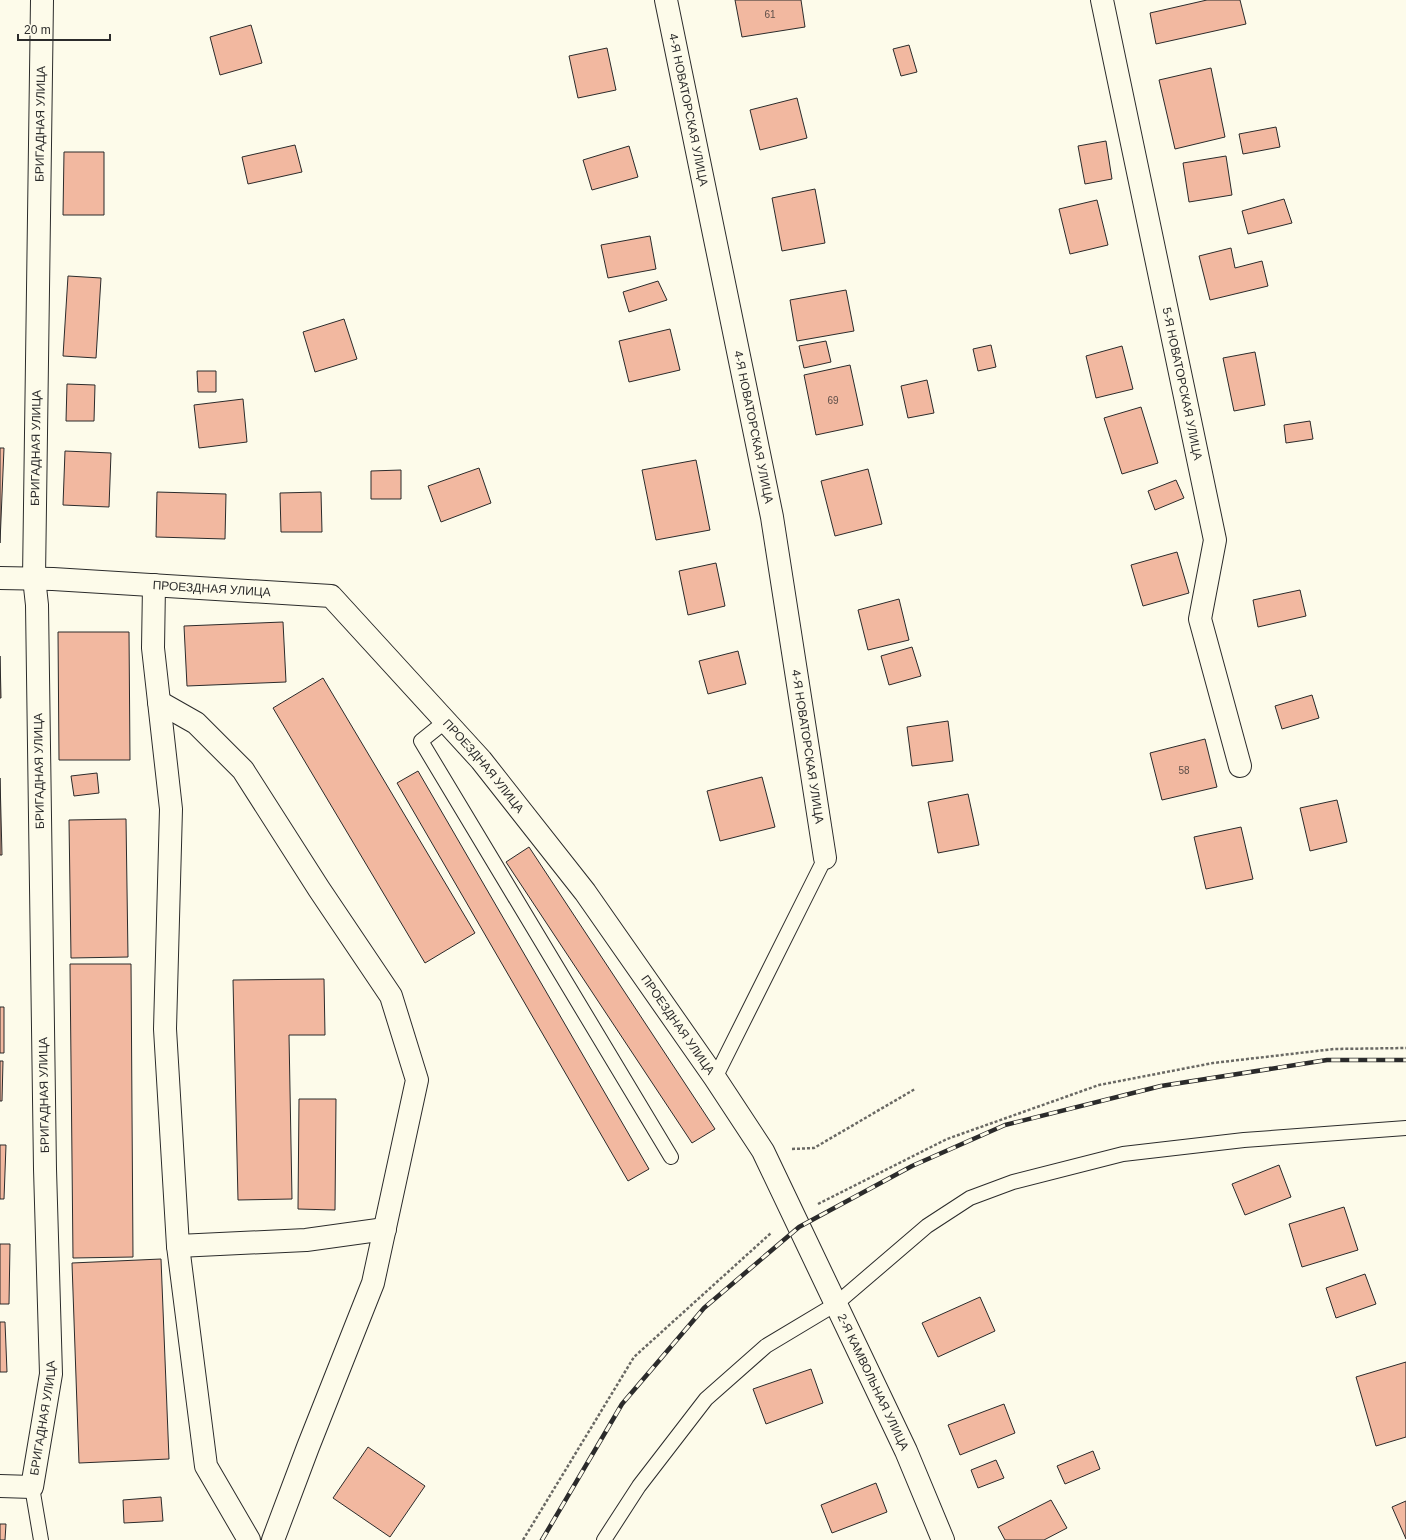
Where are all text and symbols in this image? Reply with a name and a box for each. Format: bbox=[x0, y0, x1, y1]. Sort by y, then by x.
house number: 61 bbox=[764, 9, 776, 20]
scale bar bbox=[18, 16, 110, 42]
text: 20 m bbox=[24, 23, 51, 37]
street label: 4-Я НОВАТОРСКАЯ УЛИЦА bbox=[666, 32, 711, 187]
street label: БРИГАДНАЯ УЛИЦА bbox=[32, 66, 48, 182]
street label: 5-Я НОВАТОРСКАЯ УЛИЦА bbox=[1159, 306, 1205, 461]
street label: 4-Я НОВАТОРСКАЯ УЛИЦА bbox=[731, 349, 776, 505]
street label: БРИГАДНАЯ УЛИЦА bbox=[28, 390, 44, 506]
house number: 69 bbox=[827, 395, 839, 406]
street label: ПРОЕЗДНАЯ УЛИЦА bbox=[152, 578, 271, 599]
street label: 4-Я НОВАТОРСКАЯ УЛИЦА bbox=[789, 668, 827, 825]
street label: БРИГАДНАЯ УЛИЦА bbox=[31, 713, 47, 829]
street label: ПРОЕЗДНАЯ УЛИЦА bbox=[440, 716, 527, 816]
house number: 58 bbox=[1178, 765, 1190, 776]
street label: ПРОЕЗДНАЯ УЛИЦА bbox=[638, 972, 717, 1077]
street label: БРИГАДНАЯ УЛИЦА bbox=[36, 1037, 52, 1153]
street label: 2-Я КАМВОЛЬНАЯ УЛИЦА bbox=[835, 1311, 912, 1453]
street label: БРИГАДНАЯ УЛИЦА bbox=[27, 1360, 58, 1476]

